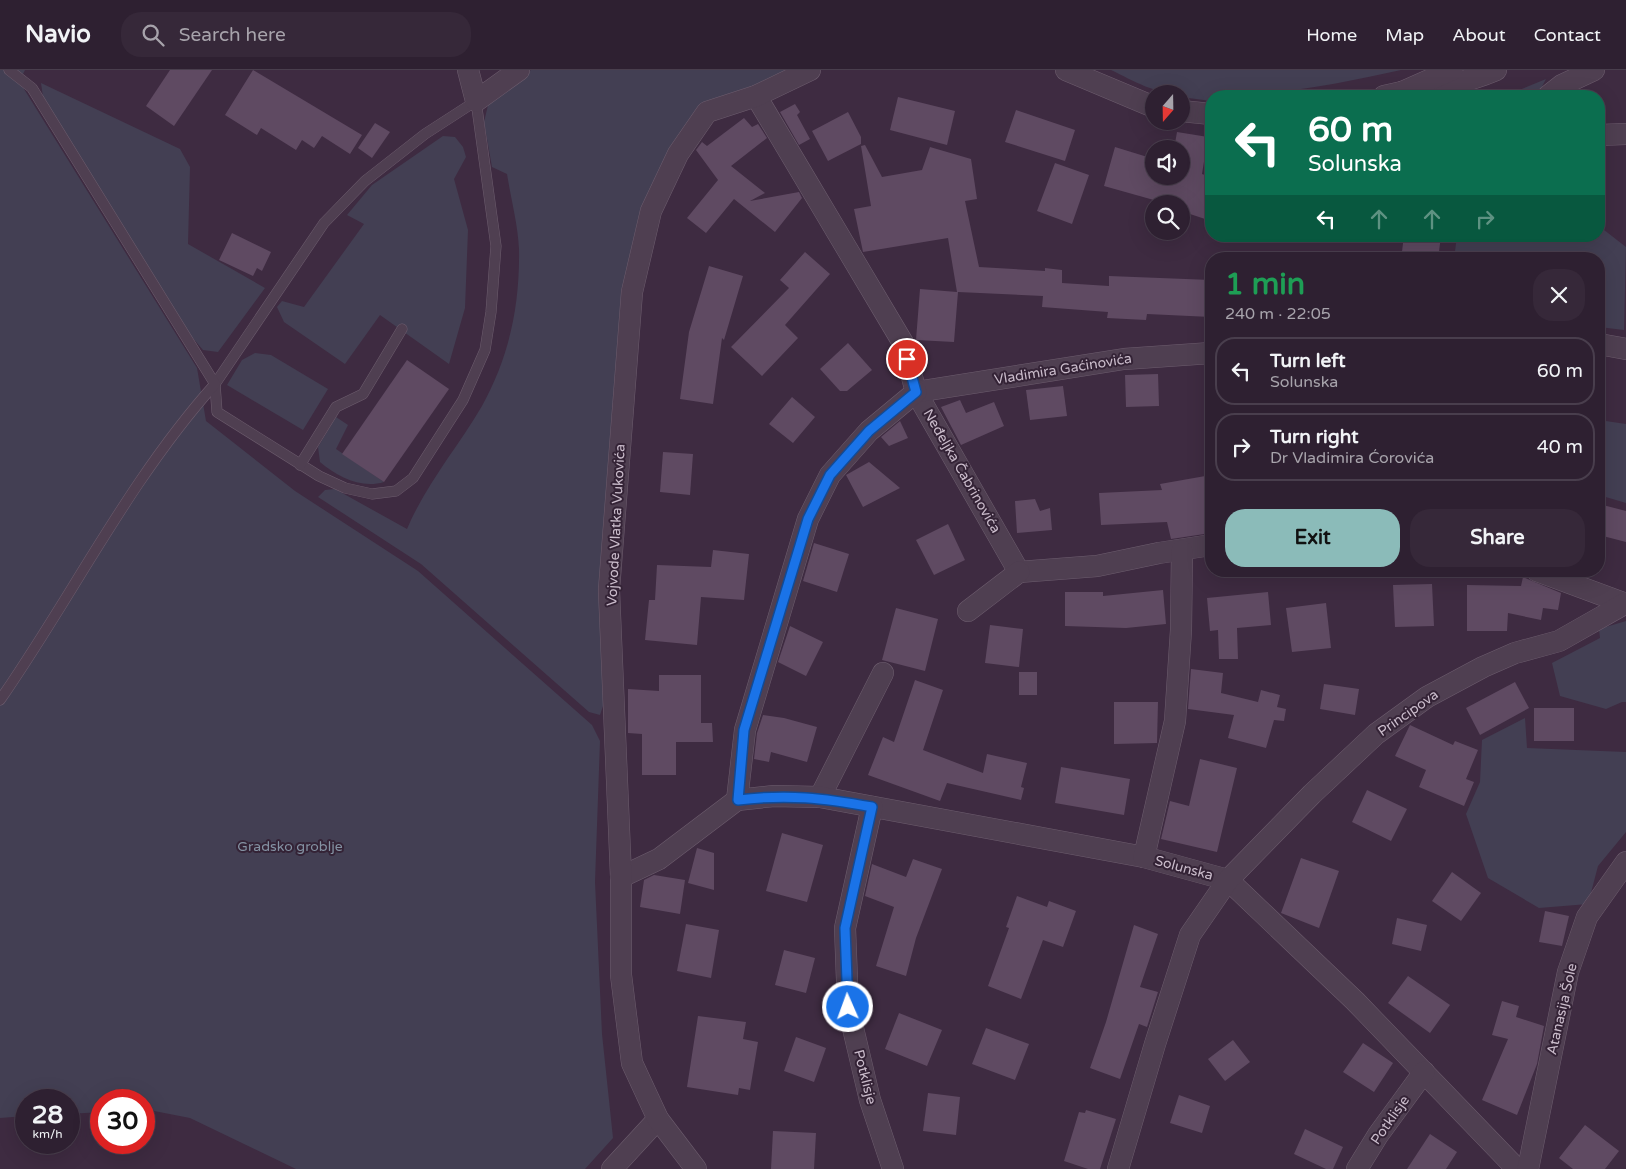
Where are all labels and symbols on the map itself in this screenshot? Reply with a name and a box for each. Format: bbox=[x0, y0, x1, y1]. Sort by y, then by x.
north arrow bbox=[1145, 85, 1190, 130]
pin bbox=[886, 338, 928, 380]
street label: Vladimira Gaćinovića bbox=[993, 350, 1133, 388]
street label: Neđeljka Čabrinovića bbox=[920, 406, 1004, 536]
street label: Vojvode Vlatka Vukovića bbox=[603, 444, 629, 606]
street label: Principova bbox=[1374, 686, 1442, 740]
park label: Gradsko groblje bbox=[237, 838, 343, 855]
street label: Solunska bbox=[1153, 852, 1215, 884]
street label: Atanasija Šole bbox=[1543, 961, 1581, 1056]
position arrow bbox=[821, 980, 873, 1032]
street label: Potklisje bbox=[850, 1048, 880, 1106]
speed limit sign: 30 bbox=[90, 1089, 155, 1154]
street label: Potklisje bbox=[1367, 1092, 1413, 1148]

